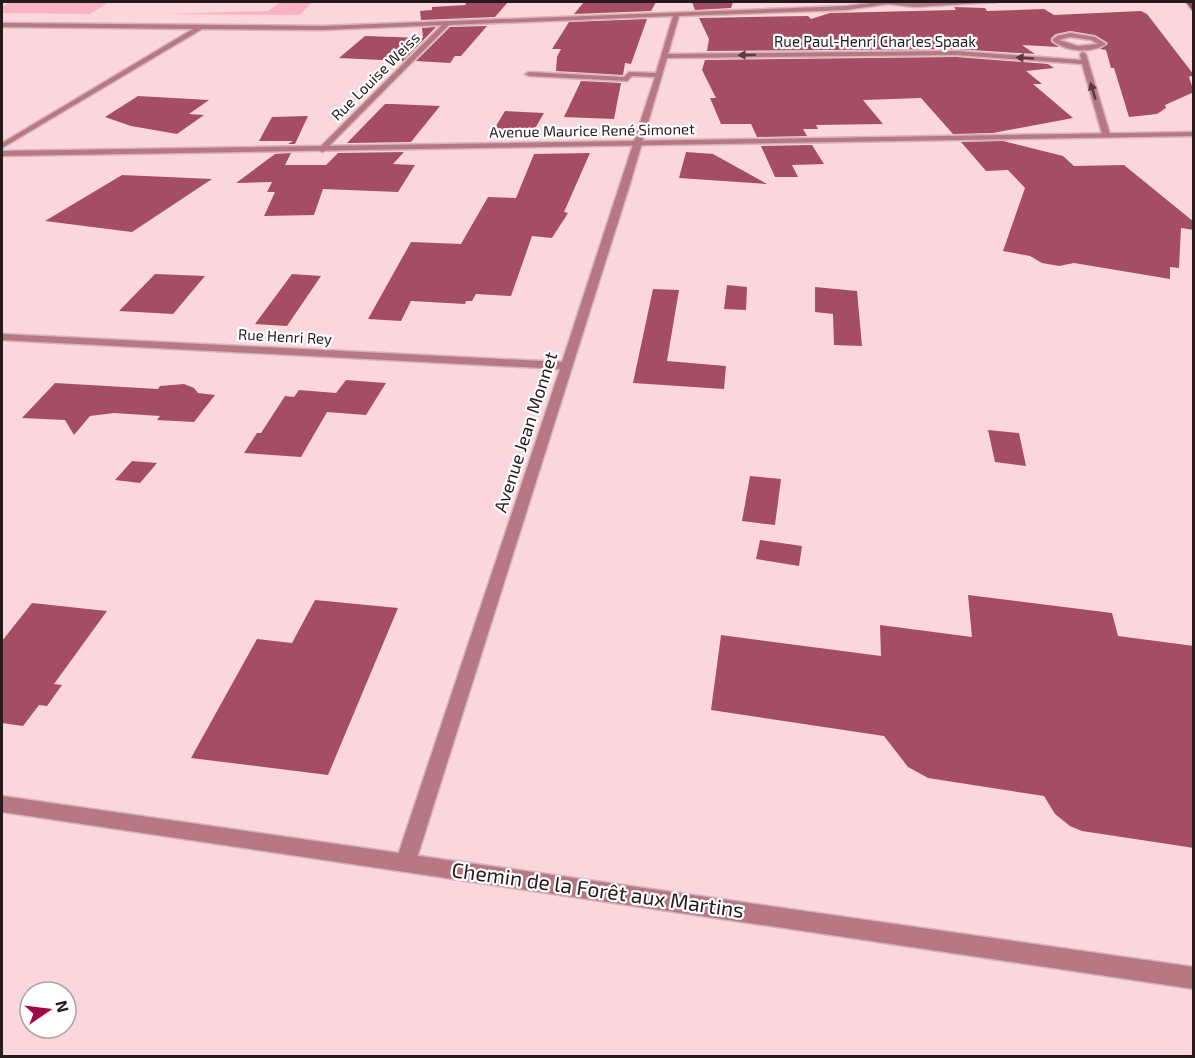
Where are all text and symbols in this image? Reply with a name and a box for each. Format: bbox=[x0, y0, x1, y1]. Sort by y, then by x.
street label: Rue Louise Weiss bbox=[327, 28, 423, 124]
street label: Rue Paul-Henri Charles Spaak bbox=[774, 32, 976, 50]
one-way arrow bbox=[737, 50, 756, 60]
one-way arrow bbox=[1016, 53, 1035, 62]
one-way arrow bbox=[1088, 82, 1097, 100]
street label: Avenue Maurice René Simonet bbox=[489, 119, 695, 141]
street label: Rue Henri Rey bbox=[237, 325, 333, 347]
street label: Avenue Jean Monnet bbox=[489, 349, 561, 515]
street label: Chemin de la Forêt aux Martins bbox=[450, 856, 746, 922]
north arrow bbox=[18, 980, 78, 1040]
text: N bbox=[52, 998, 74, 1014]

